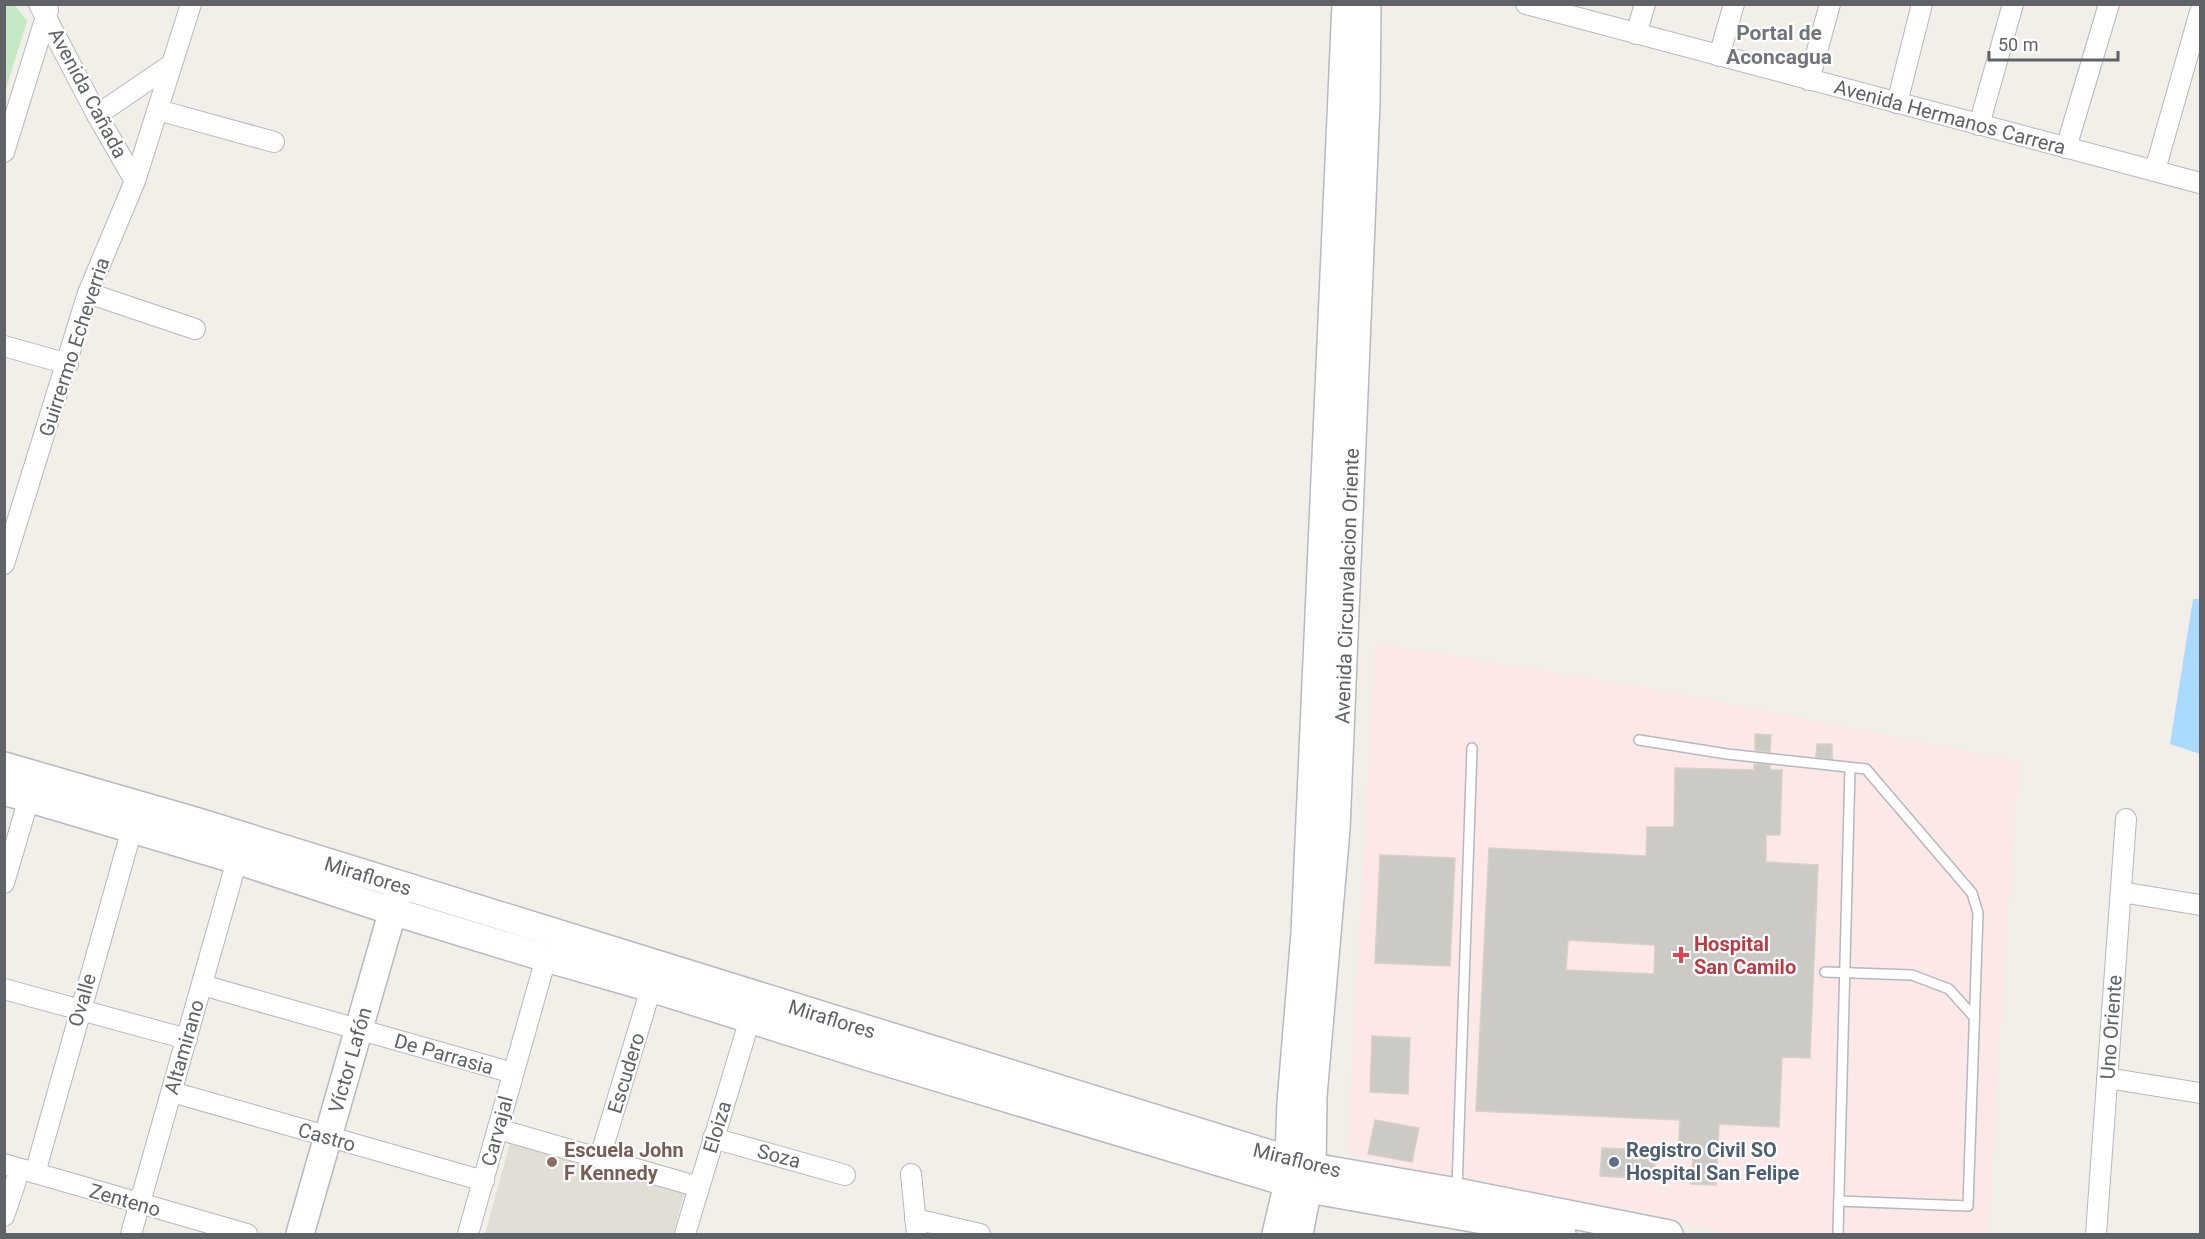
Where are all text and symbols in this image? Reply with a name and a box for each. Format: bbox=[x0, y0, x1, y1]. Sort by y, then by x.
district label: Portal de Aconcagua bbox=[1726, 21, 1832, 69]
street label: Avenida Cañada bbox=[44, 24, 132, 162]
scale bar bbox=[1989, 24, 2118, 62]
text: 50 m bbox=[1998, 34, 2038, 55]
street label: Avenida Hermanos Carrera bbox=[1832, 75, 2068, 159]
street label: Guirrermo Echeverria bbox=[34, 254, 114, 440]
street label: Avenida Circunvalacion Oriente bbox=[1330, 448, 1364, 724]
street label: Miraflores bbox=[322, 851, 414, 901]
place label: Hospital San Camilo bbox=[1694, 932, 1796, 979]
marker: Hospital San Camilo bbox=[1672, 946, 1690, 964]
street label: Ovalle bbox=[63, 970, 101, 1030]
street label: Uno Oriente bbox=[2095, 974, 2127, 1080]
street label: Miraflores bbox=[786, 994, 878, 1044]
street label: Altamirano bbox=[159, 997, 209, 1097]
street label: Víctor Lafón bbox=[323, 1004, 377, 1116]
street label: De Parrasia bbox=[392, 1028, 496, 1080]
street label: Escudero bbox=[602, 1030, 650, 1116]
street label: Carvajal bbox=[476, 1093, 518, 1169]
street label: Eloiza bbox=[698, 1098, 736, 1156]
street label: Castro bbox=[295, 1117, 359, 1157]
street label: Miraflores bbox=[1250, 1137, 1344, 1183]
place label: Escuela John F Kennedy bbox=[564, 1138, 684, 1185]
place label: Registro Civil SO Hospital San Felipe bbox=[1626, 1138, 1800, 1185]
street label: Soza bbox=[755, 1139, 803, 1173]
marker: Escuela John F Kennedy bbox=[545, 1155, 559, 1169]
marker: Registro Civil SO Hospital San Felipe bbox=[1607, 1155, 1621, 1169]
street label: Zenteno bbox=[87, 1178, 163, 1222]

